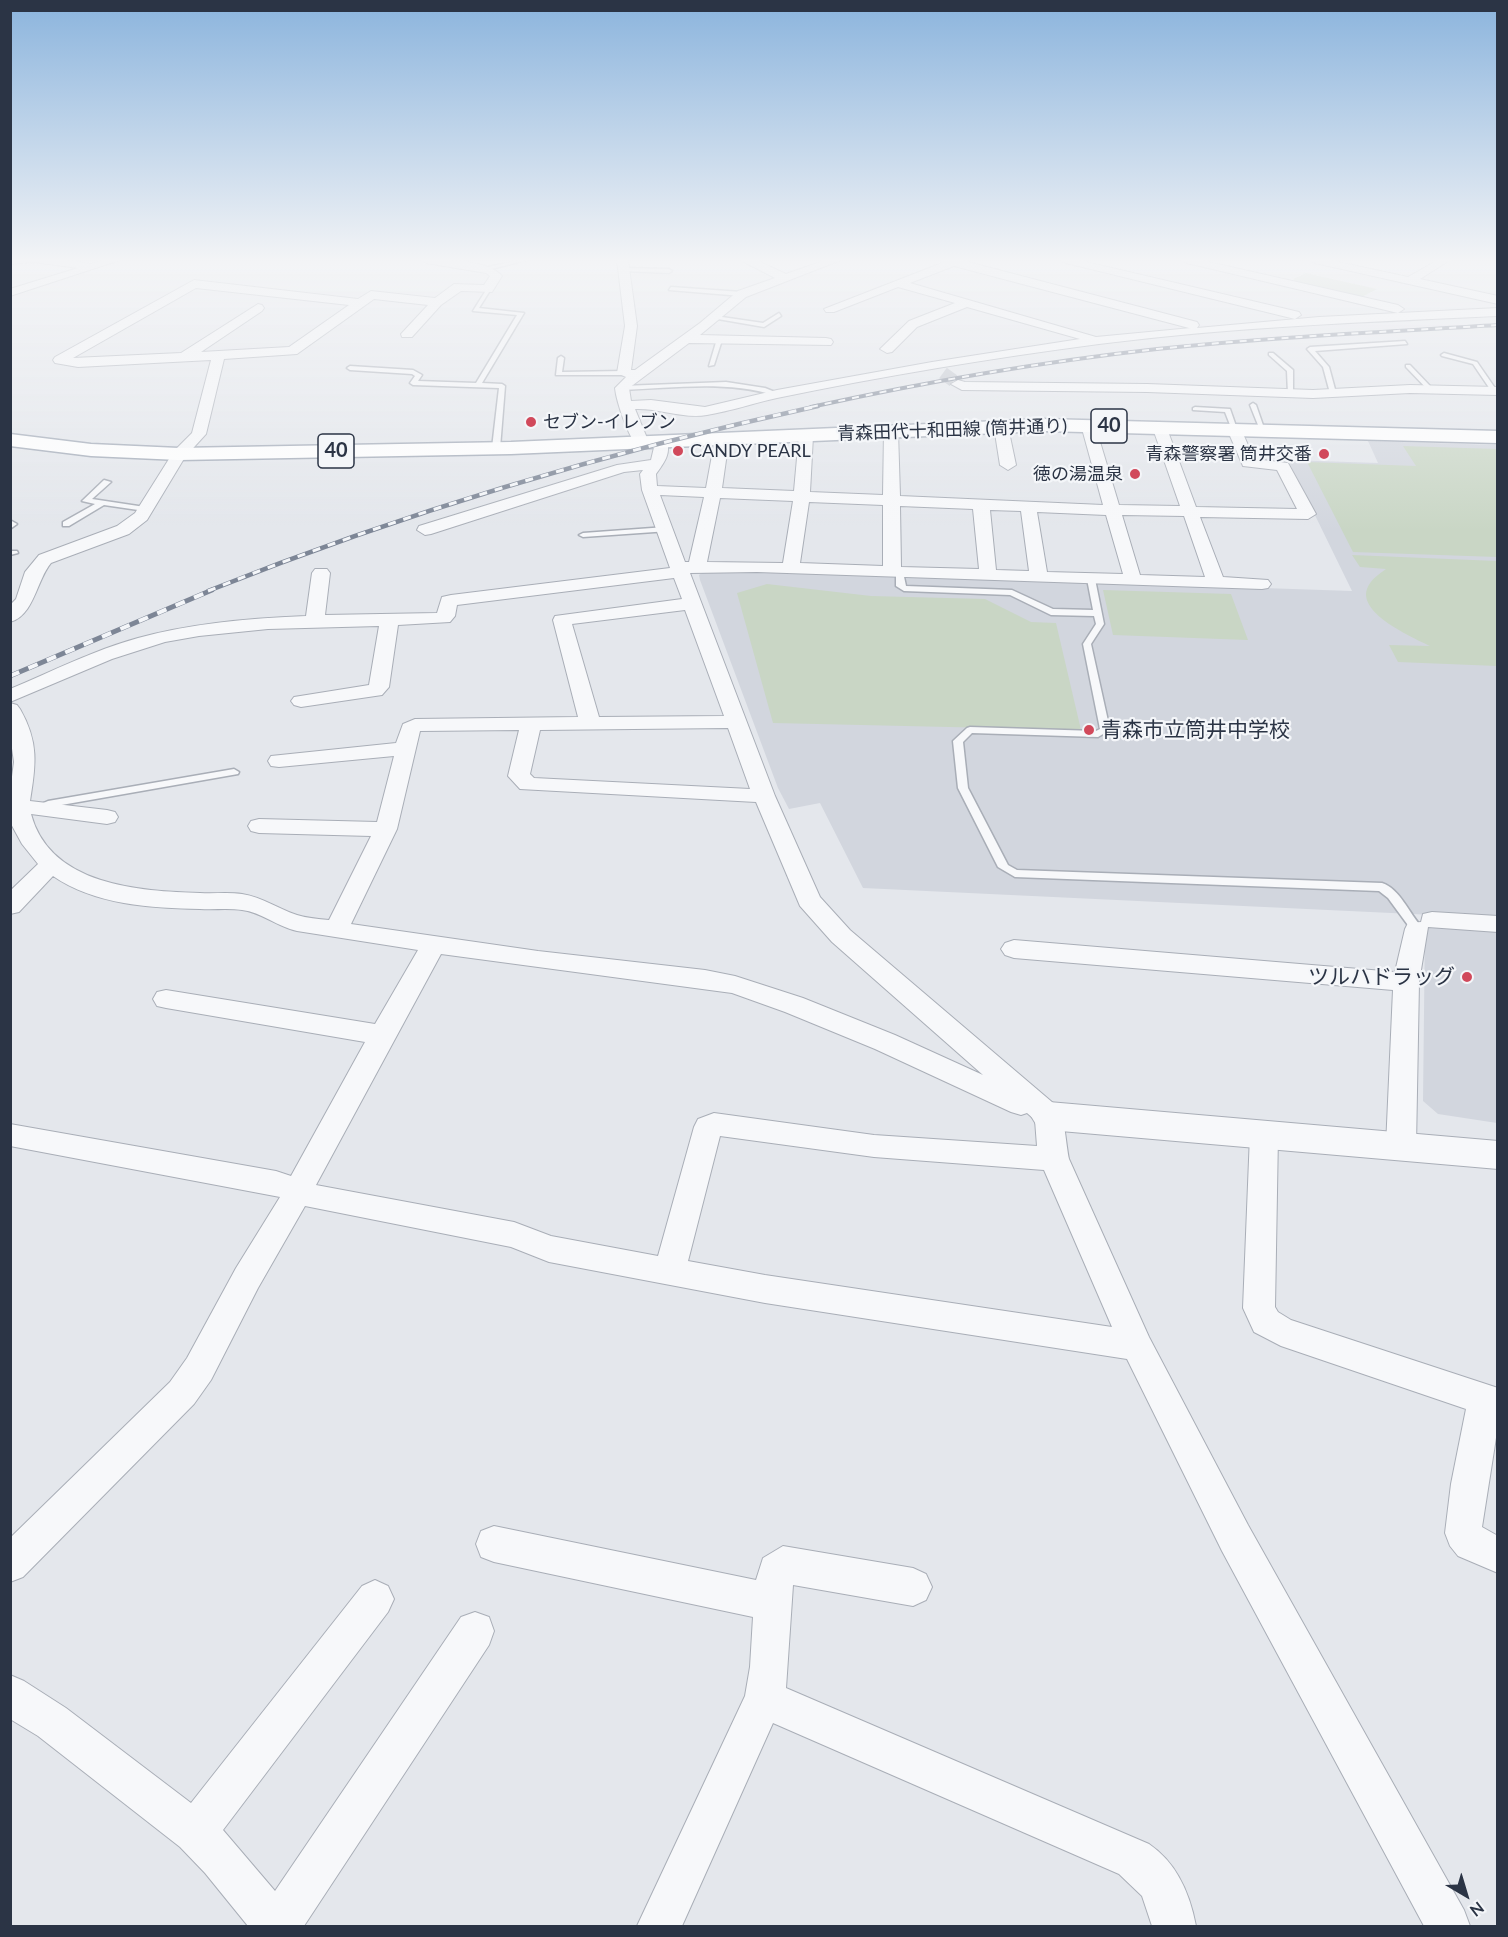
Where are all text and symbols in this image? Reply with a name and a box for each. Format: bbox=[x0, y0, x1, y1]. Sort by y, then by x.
road number: 40 bbox=[1091, 409, 1127, 443]
place label: セブン-イレブン bbox=[543, 411, 676, 433]
marker: セブン-イレブン bbox=[524, 415, 538, 429]
street label: 青森田代十和田線 (筒井通り) bbox=[837, 415, 1067, 445]
road number: 40 bbox=[318, 434, 354, 468]
place label: CANDY PEARL bbox=[690, 440, 811, 462]
place label: 青森警察署 筒井交番 bbox=[1145, 443, 1312, 465]
marker: CANDY PEARL bbox=[671, 444, 685, 458]
marker: 青森警察署 筒井交番 bbox=[1317, 447, 1331, 461]
place label: 徳の湯温泉 bbox=[1033, 463, 1123, 485]
marker: 徳の湯温泉 bbox=[1128, 467, 1142, 481]
place label: 青森市立筒井中学校 bbox=[1101, 717, 1290, 743]
marker: 青森市立筒井中学校 bbox=[1082, 723, 1096, 737]
place label: ツルハドラッグ bbox=[1308, 964, 1455, 990]
marker: ツルハドラッグ bbox=[1460, 970, 1474, 984]
north arrow bbox=[1436, 1865, 1496, 1925]
text: N bbox=[1467, 1898, 1488, 1921]

